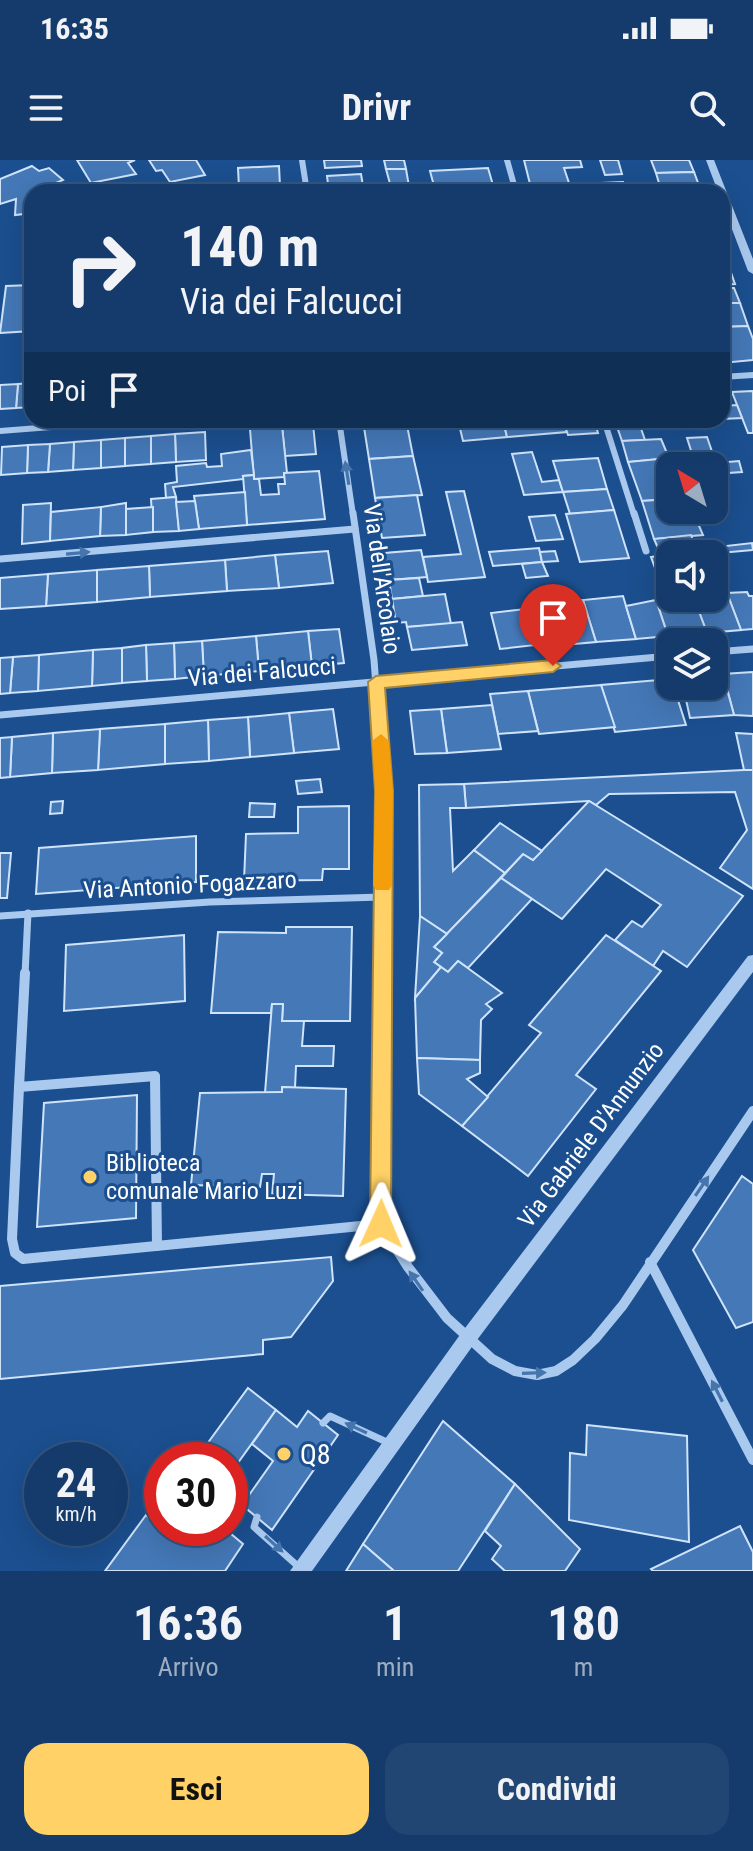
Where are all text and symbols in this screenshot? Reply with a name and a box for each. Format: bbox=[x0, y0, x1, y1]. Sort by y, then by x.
text: 16:35 bbox=[40, 11, 109, 46]
icon: menu bbox=[24, 86, 68, 130]
icon: search bbox=[685, 86, 729, 130]
text: Drivr bbox=[342, 87, 411, 129]
text: 140 m bbox=[180, 214, 319, 280]
icon: right bbox=[48, 216, 152, 320]
text: Via dei Falcucci bbox=[180, 281, 403, 323]
icon: arrive bbox=[102, 368, 146, 412]
text: Poi bbox=[48, 373, 86, 408]
north arrow bbox=[656, 452, 728, 524]
map controls bbox=[656, 452, 728, 700]
one-way arrow bbox=[340, 460, 352, 485]
street label: Via dell'Arcolaio bbox=[358, 502, 406, 656]
button: sound bbox=[656, 540, 728, 612]
one-way arrow bbox=[66, 546, 91, 559]
pin bbox=[519, 584, 587, 666]
icon: arrive bbox=[531, 596, 575, 640]
button: layers bbox=[656, 628, 728, 700]
street label: Via dei Falcucci bbox=[187, 652, 337, 692]
street label: Via Antonio Fogazzaro bbox=[83, 865, 297, 905]
street label: Via Gabriele D'Annunzio bbox=[512, 1037, 670, 1233]
place label: Biblioteca comunale Mario Luzi bbox=[106, 1149, 303, 1205]
marker: Biblioteca comunale Mario Luzi bbox=[81, 1168, 99, 1186]
one-way arrow bbox=[694, 1175, 709, 1196]
position arrow bbox=[339, 1182, 423, 1266]
one-way arrow bbox=[409, 1270, 424, 1291]
one-way arrow bbox=[522, 1367, 548, 1380]
one-way arrow bbox=[711, 1379, 724, 1402]
one-way arrow bbox=[344, 1421, 367, 1435]
place label: Q8 bbox=[300, 1438, 331, 1471]
speed limit sign: 30 bbox=[144, 1442, 248, 1546]
marker: Q8 bbox=[275, 1445, 293, 1463]
text: 24 bbox=[56, 1460, 96, 1507]
text: km/h bbox=[55, 1502, 97, 1526]
one-way arrow bbox=[264, 1535, 283, 1553]
text: 16:36 bbox=[133, 1595, 243, 1652]
text: 1 bbox=[383, 1595, 407, 1652]
text: 180 bbox=[547, 1595, 620, 1652]
text: Arrivo bbox=[158, 1652, 218, 1682]
text: min bbox=[376, 1652, 414, 1682]
text: m bbox=[574, 1652, 593, 1682]
button: Esci bbox=[24, 1743, 369, 1835]
button: Condividi bbox=[385, 1743, 729, 1835]

